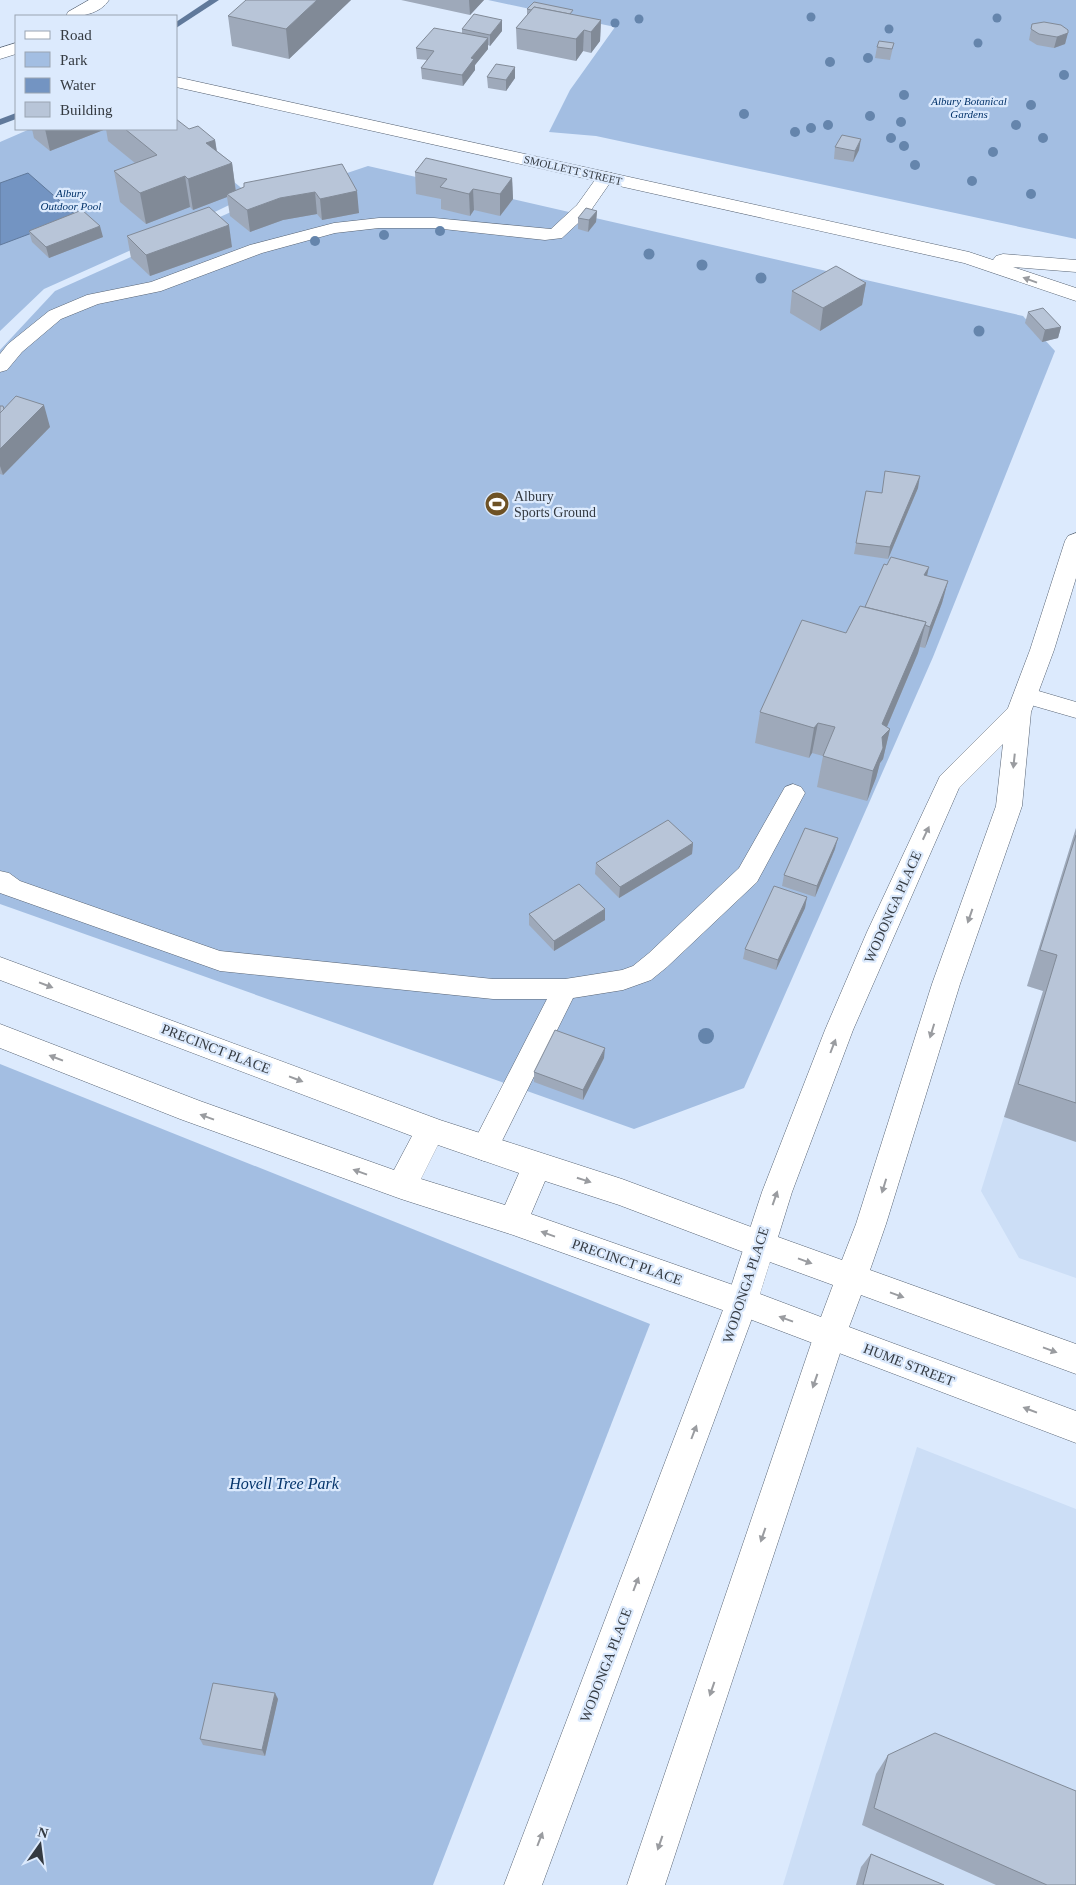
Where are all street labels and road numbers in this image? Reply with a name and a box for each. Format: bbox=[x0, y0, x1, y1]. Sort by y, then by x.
street label: SMOLLETT STREET bbox=[523, 153, 623, 187]
street label: WODONGA PLACE bbox=[862, 849, 924, 965]
street label: PRECINCT PLACE bbox=[160, 1021, 272, 1077]
street label: WODONGA PLACE bbox=[720, 1225, 772, 1345]
street label: PRECINCT PLACE bbox=[570, 1236, 684, 1288]
street label: HUME STREET bbox=[861, 1341, 957, 1389]
street label: WODONGA PLACE bbox=[577, 1606, 635, 1724]

